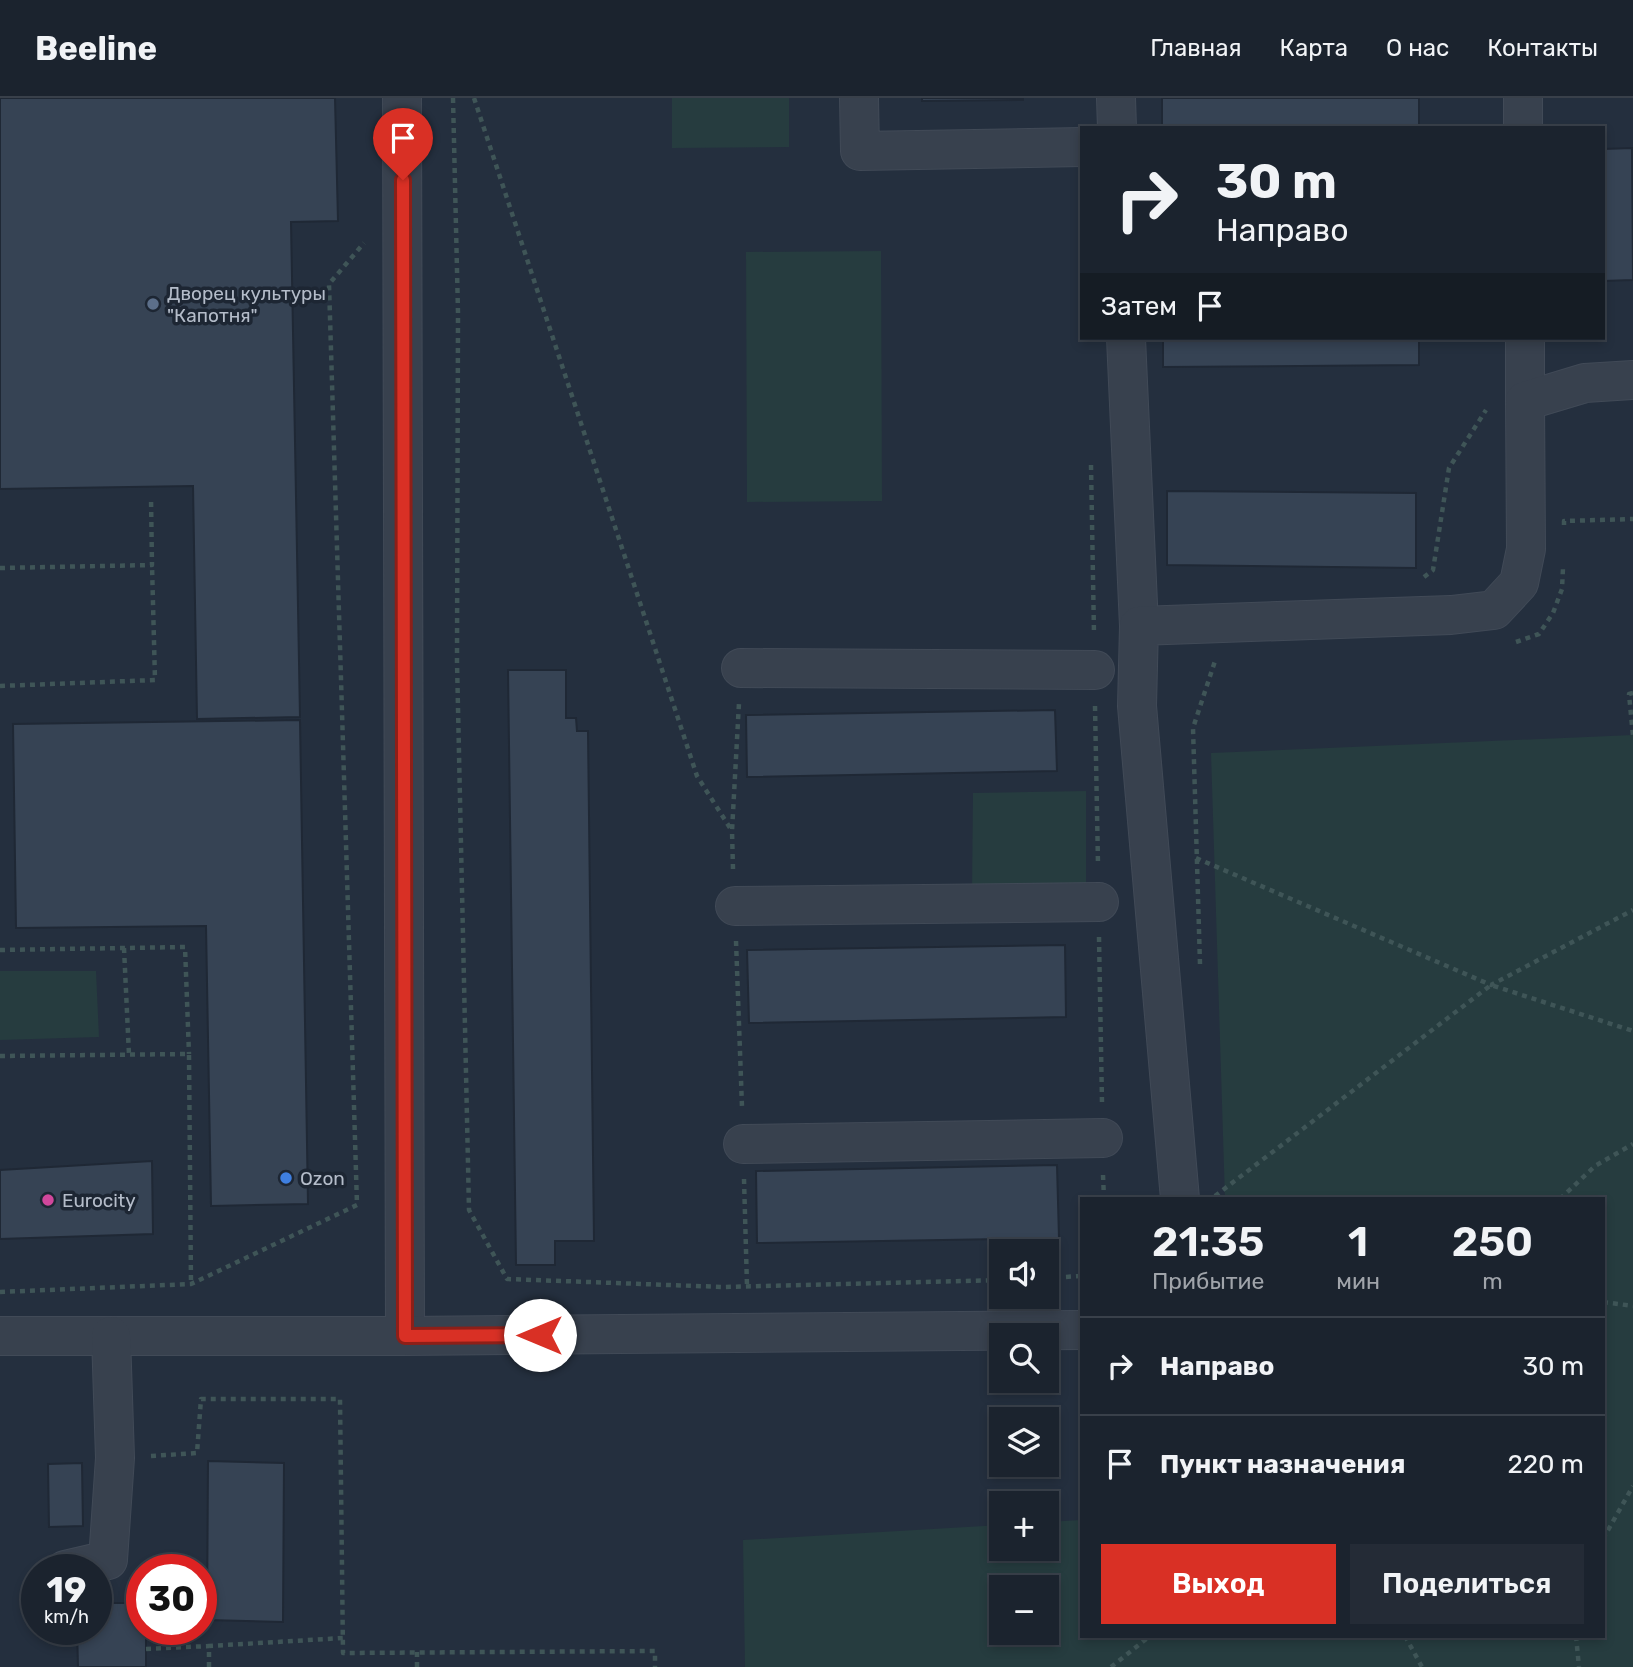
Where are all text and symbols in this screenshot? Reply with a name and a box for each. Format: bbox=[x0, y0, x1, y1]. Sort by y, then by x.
text: Beeline bbox=[35, 29, 157, 68]
text: Главная bbox=[1150, 34, 1242, 62]
text: Карта bbox=[1280, 34, 1348, 62]
text: О нас bbox=[1386, 34, 1449, 62]
text: Контакты bbox=[1487, 34, 1598, 62]
pin bbox=[373, 108, 433, 180]
icon: arrive bbox=[384, 119, 422, 157]
text: 30 m bbox=[1216, 152, 1337, 210]
icon: right bbox=[1101, 154, 1192, 245]
text: Направо bbox=[1216, 211, 1349, 249]
place label: Дворец культуры "Капотня" bbox=[167, 282, 326, 327]
icon: arrive bbox=[1191, 287, 1229, 325]
text: Затем bbox=[1101, 291, 1177, 322]
marker: Дворец культуры "Капотня" bbox=[145, 296, 161, 312]
place label: Ozon bbox=[300, 1167, 345, 1190]
marker: Ozon bbox=[278, 1170, 294, 1186]
place label: Eurocity bbox=[62, 1189, 136, 1212]
marker: Eurocity bbox=[40, 1192, 56, 1208]
text: 21:35 bbox=[1152, 1217, 1264, 1267]
text: 1 bbox=[1348, 1217, 1368, 1267]
text: 250 bbox=[1452, 1217, 1533, 1267]
map controls bbox=[989, 1239, 1059, 1645]
button: sound bbox=[989, 1239, 1059, 1309]
text: Прибытие bbox=[1152, 1267, 1264, 1295]
text: мин bbox=[1336, 1267, 1380, 1295]
text: m bbox=[1482, 1267, 1503, 1295]
position arrow bbox=[503, 1298, 577, 1372]
button: search bbox=[989, 1323, 1059, 1393]
icon: right bbox=[1101, 1347, 1139, 1385]
text: Направо bbox=[1160, 1351, 1274, 1382]
text: 30 m bbox=[1522, 1351, 1584, 1382]
button: layers bbox=[989, 1407, 1059, 1477]
icon: arrive bbox=[1101, 1445, 1139, 1483]
text: Пункт назначения bbox=[1160, 1449, 1405, 1480]
text: 220 m bbox=[1507, 1449, 1584, 1480]
button: + bbox=[989, 1491, 1059, 1561]
button: Выход bbox=[1101, 1544, 1336, 1624]
button: Поделиться bbox=[1350, 1544, 1584, 1624]
speed limit sign: 30 bbox=[126, 1554, 217, 1645]
text: 19 bbox=[47, 1569, 86, 1611]
button: − bbox=[989, 1575, 1059, 1645]
text: km/h bbox=[44, 1606, 89, 1628]

